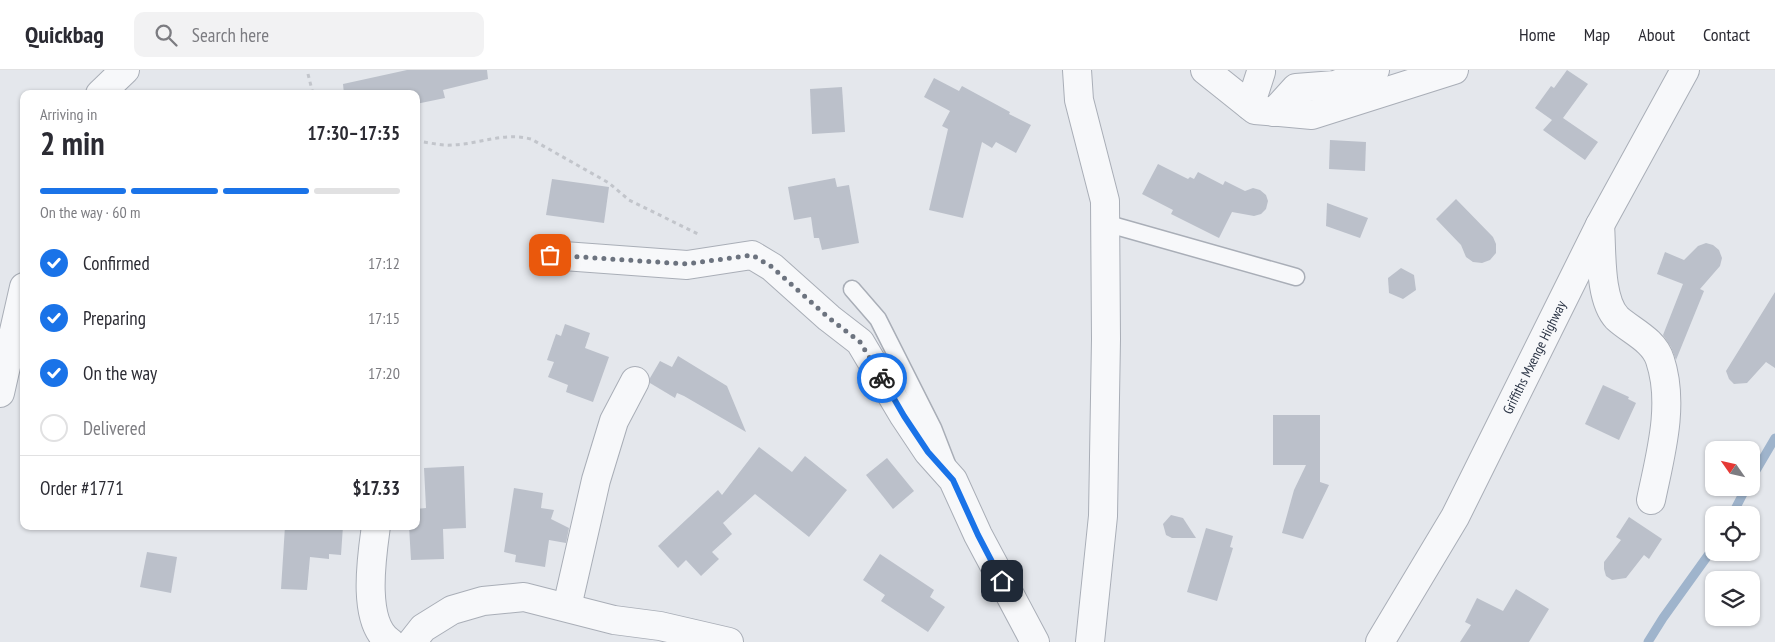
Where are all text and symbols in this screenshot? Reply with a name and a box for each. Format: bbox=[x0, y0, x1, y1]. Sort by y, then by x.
search box bbox=[134, 12, 484, 57]
text: Quickbag bbox=[25, 19, 104, 50]
icon: search bbox=[152, 21, 180, 49]
text: Search here bbox=[192, 23, 269, 47]
text: Home bbox=[1519, 23, 1556, 46]
text: Map bbox=[1584, 23, 1610, 46]
text: About bbox=[1638, 23, 1675, 46]
text: Contact bbox=[1703, 23, 1750, 46]
text: Arriving in bbox=[40, 104, 97, 124]
text: 17:30–17:35 bbox=[307, 121, 400, 145]
text: 2 min bbox=[40, 122, 105, 164]
text: On the way · 60 m bbox=[40, 202, 140, 222]
pin bbox=[529, 234, 571, 276]
icon: bag bbox=[536, 241, 564, 269]
icon: check bbox=[40, 249, 68, 277]
text: Confirmed bbox=[83, 251, 150, 275]
text: 17:12 bbox=[368, 253, 400, 273]
street label: Griffiths Mxenge Highway bbox=[1499, 297, 1570, 417]
icon: check bbox=[40, 304, 68, 332]
text: Preparing bbox=[83, 306, 146, 330]
text: 17:15 bbox=[368, 308, 400, 328]
courier bbox=[857, 353, 907, 403]
icon: check bbox=[40, 359, 68, 387]
text: On the way bbox=[83, 361, 157, 385]
text: 17:20 bbox=[368, 363, 400, 383]
icon: bike bbox=[868, 364, 896, 392]
text: Delivered bbox=[83, 416, 146, 440]
north arrow bbox=[1705, 441, 1760, 496]
map controls bbox=[1705, 441, 1760, 626]
text: Order #1771 bbox=[40, 476, 124, 500]
text: $17.33 bbox=[352, 476, 400, 500]
button: locate bbox=[1705, 506, 1760, 561]
pin bbox=[981, 560, 1023, 602]
icon: home bbox=[988, 567, 1016, 595]
button: layers bbox=[1705, 571, 1760, 626]

